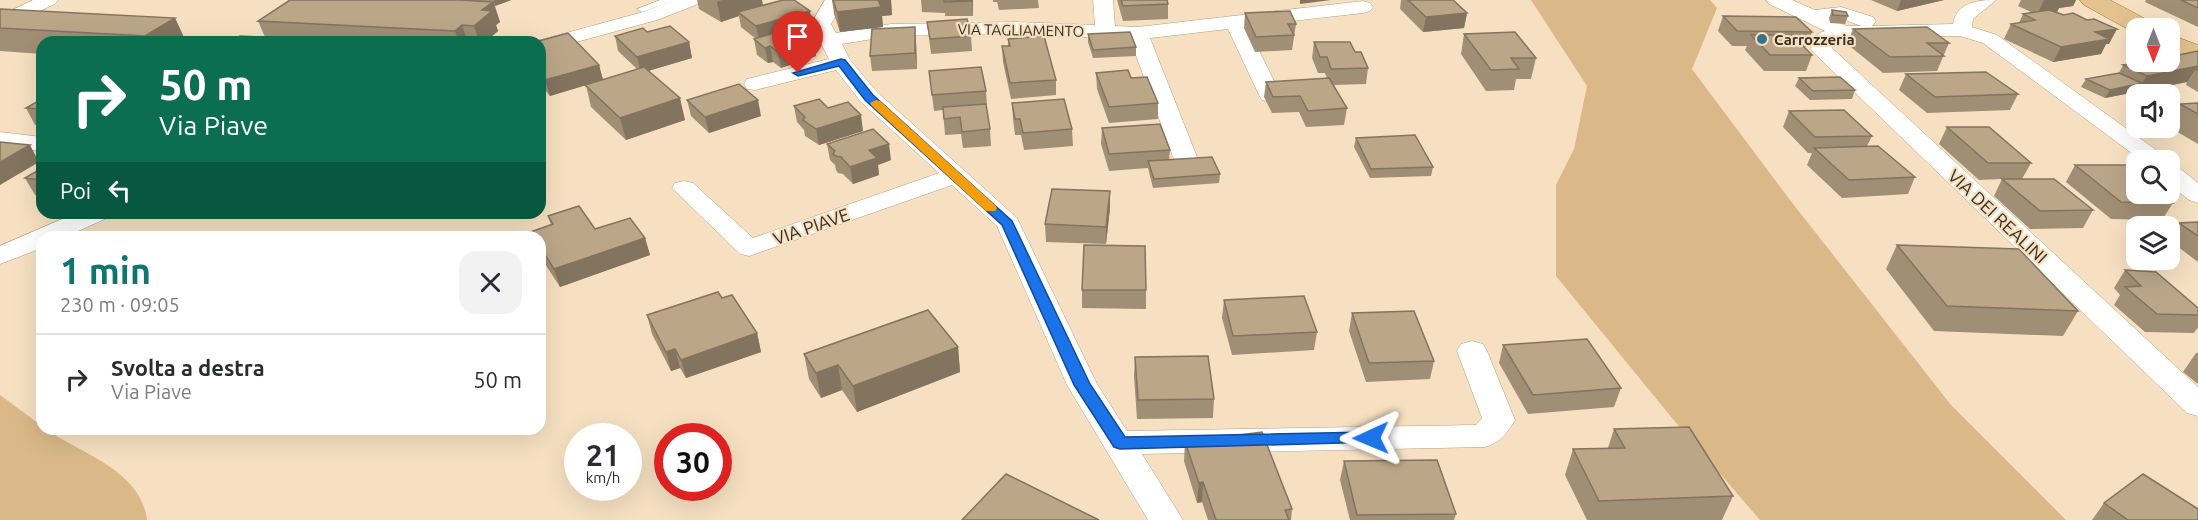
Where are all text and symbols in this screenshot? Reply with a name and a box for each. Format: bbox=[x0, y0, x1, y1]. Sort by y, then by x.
pin bbox=[772, 11, 823, 73]
north arrow bbox=[2126, 18, 2180, 72]
map controls bbox=[2126, 18, 2180, 270]
icon: arrive bbox=[781, 20, 814, 53]
street label: VIA TAGLIAMENTO bbox=[957, 20, 1085, 40]
place label: Carrozzeria bbox=[1774, 31, 1855, 48]
marker: Carrozzeria bbox=[1755, 32, 1769, 46]
icon: right bbox=[60, 60, 138, 138]
text: 50 m bbox=[159, 61, 253, 108]
button: sound bbox=[2126, 84, 2180, 138]
text: Via Piave bbox=[159, 110, 268, 140]
button: search bbox=[2126, 150, 2180, 204]
street label: VIA DEI REALINI bbox=[1944, 165, 2052, 267]
icon: left bbox=[103, 174, 136, 207]
text: Poi bbox=[60, 178, 91, 203]
street label: VIA PIAVE bbox=[770, 204, 852, 248]
button: layers bbox=[2126, 216, 2180, 270]
text: 1 min bbox=[60, 250, 151, 291]
button: close bbox=[459, 251, 522, 314]
text: 230 m · 09:05 bbox=[60, 293, 180, 316]
text: Svolta a destra bbox=[111, 355, 265, 380]
icon: right bbox=[60, 363, 93, 396]
text: 50 m bbox=[473, 367, 522, 392]
text: Via Piave bbox=[111, 380, 192, 403]
position arrow bbox=[1339, 406, 1403, 470]
speed limit sign: 30 bbox=[654, 423, 732, 501]
text: 21 bbox=[586, 438, 620, 472]
text: km/h bbox=[586, 469, 620, 486]

